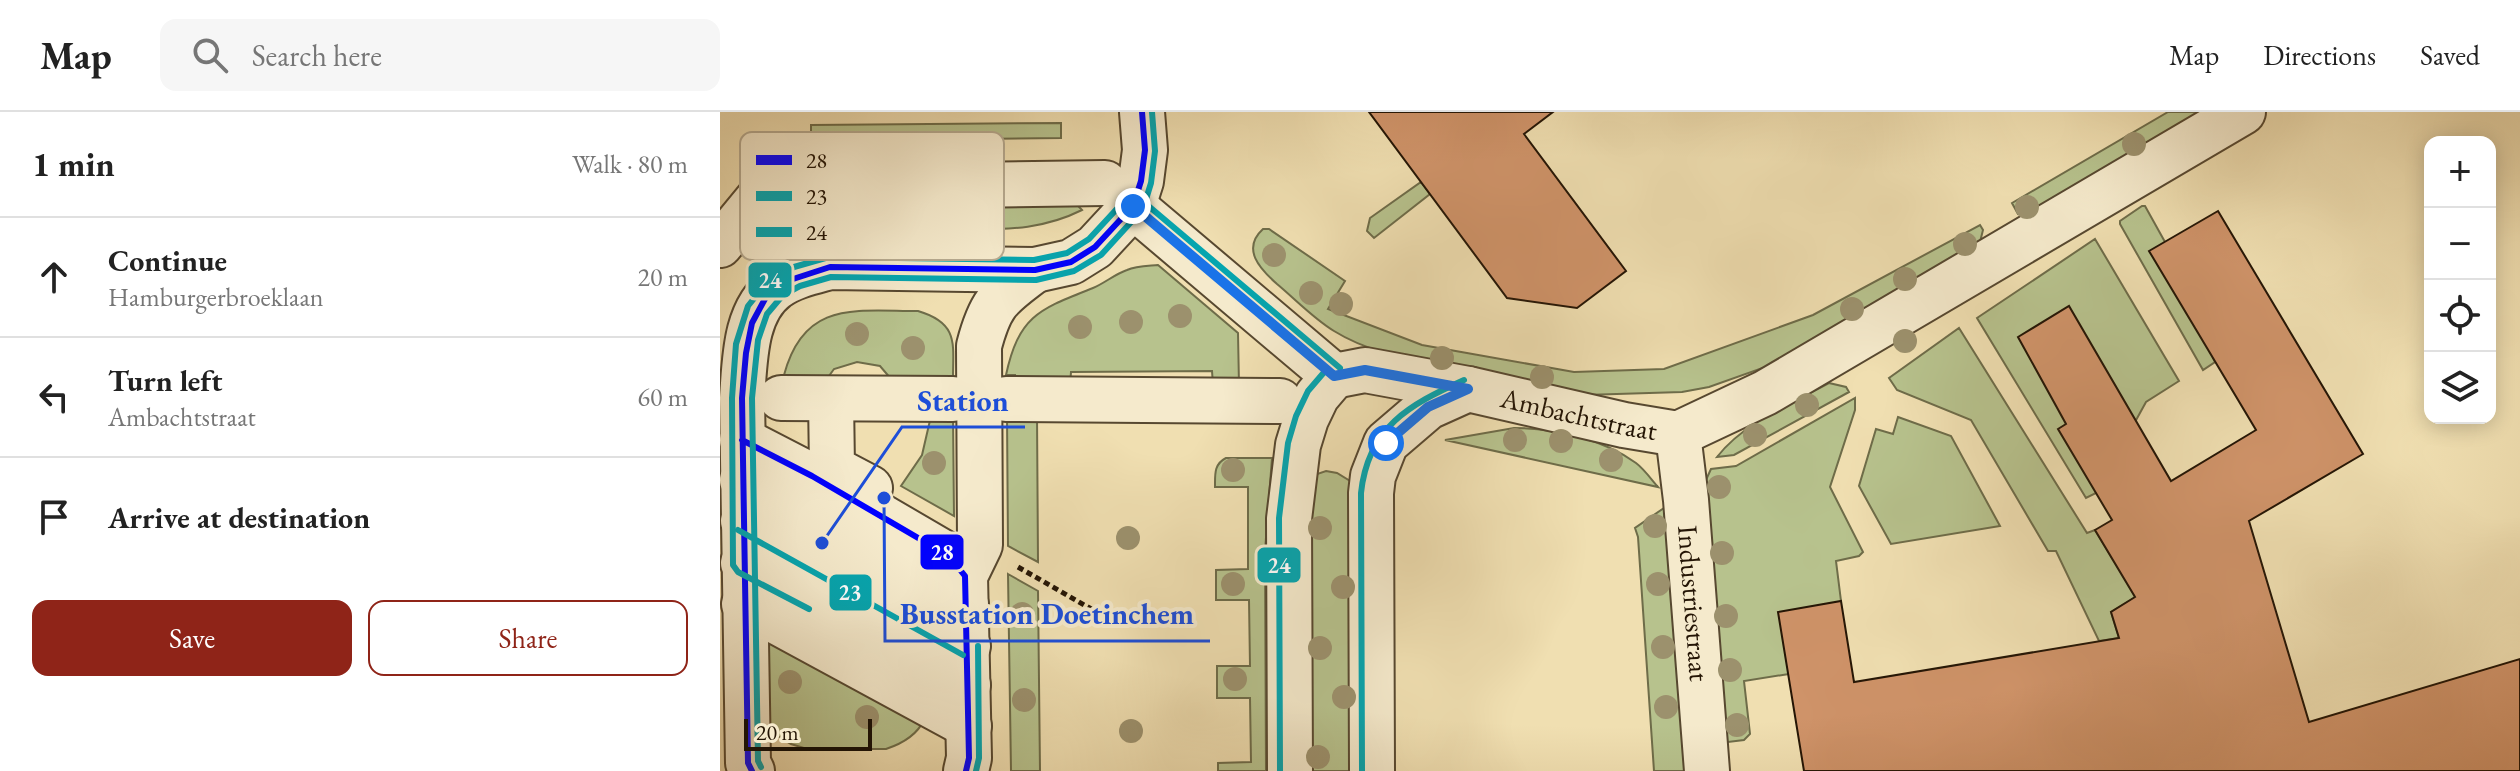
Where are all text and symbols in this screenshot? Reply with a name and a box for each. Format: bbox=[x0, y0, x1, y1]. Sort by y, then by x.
search box bbox=[160, 19, 720, 91]
text: Map bbox=[40, 31, 112, 80]
icon: search bbox=[188, 33, 232, 77]
text: Search here bbox=[252, 36, 382, 75]
text: Map bbox=[2169, 37, 2219, 73]
text: Directions bbox=[2263, 37, 2376, 73]
text: Saved bbox=[2420, 37, 2480, 73]
legend bbox=[740, 132, 1004, 260]
map controls bbox=[2424, 136, 2496, 424]
button: + bbox=[2424, 136, 2496, 208]
text: 1 min bbox=[32, 142, 115, 186]
text: 28 bbox=[806, 146, 827, 175]
text: Walk · 80 m bbox=[572, 147, 688, 181]
text: 23 bbox=[806, 182, 827, 211]
route end bbox=[1115, 188, 1151, 224]
button: − bbox=[2424, 208, 2496, 280]
text: 24 bbox=[806, 218, 828, 247]
text: Continue bbox=[108, 241, 227, 280]
icon: ahead bbox=[32, 255, 76, 299]
text: 20 m bbox=[638, 260, 688, 294]
line badge: 24 bbox=[747, 261, 793, 299]
text: 24 bbox=[758, 266, 782, 295]
text: Hamburgerbroeklaan bbox=[108, 280, 324, 314]
button: locate bbox=[2424, 280, 2496, 352]
button: layers bbox=[2424, 352, 2496, 424]
text: Turn left bbox=[108, 361, 222, 400]
callout: Station bbox=[902, 373, 1025, 427]
icon: left bbox=[32, 375, 76, 419]
street label: Ambachtstraat bbox=[1496, 379, 1660, 448]
text: 60 m bbox=[638, 380, 688, 414]
text: Station bbox=[917, 381, 1009, 420]
text: Ambachtstraat bbox=[108, 400, 256, 434]
route start bbox=[1368, 425, 1404, 461]
icon: arrive bbox=[32, 495, 76, 539]
text: Arrive at destination bbox=[108, 498, 370, 537]
street label: Industriestraat bbox=[1670, 524, 1718, 683]
line badge: 28 bbox=[919, 533, 965, 571]
text: 28 bbox=[930, 538, 954, 567]
line badge: 24 bbox=[1256, 546, 1302, 584]
text: 24 bbox=[1267, 551, 1291, 580]
line badge: 23 bbox=[828, 573, 873, 612]
text: 23 bbox=[838, 578, 862, 607]
callout: Busstation Doetinchem bbox=[885, 587, 1210, 641]
text: Busstation Doetinchem bbox=[900, 594, 1194, 633]
button: Save bbox=[32, 600, 352, 676]
button: Share bbox=[368, 600, 688, 676]
scale bar bbox=[744, 715, 872, 751]
text: 20 m bbox=[756, 718, 799, 747]

